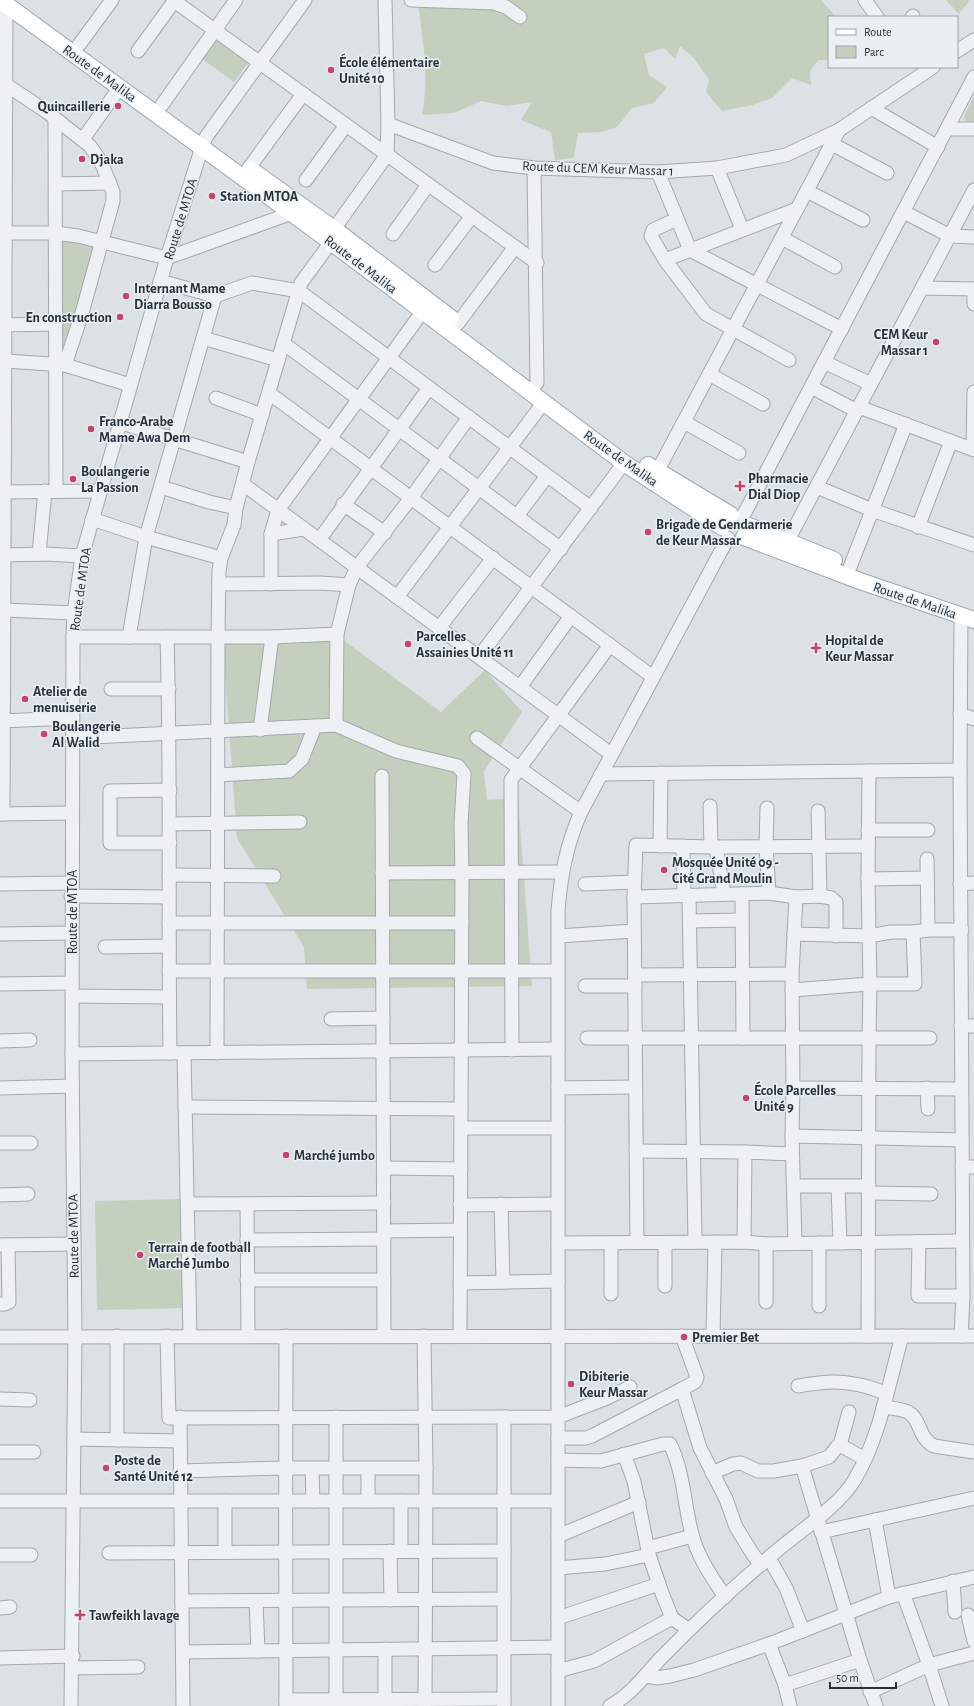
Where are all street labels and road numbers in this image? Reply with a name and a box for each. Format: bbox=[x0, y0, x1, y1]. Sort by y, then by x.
street label: Route de Malika bbox=[60, 43, 139, 105]
street label: Route du CEM Keur Massar 1 bbox=[522, 159, 674, 179]
street label: Route de MTOA bbox=[162, 177, 200, 262]
street label: Route de Malika bbox=[321, 233, 400, 297]
street label: Route de Malika bbox=[581, 428, 661, 490]
street label: Route de MTOA bbox=[68, 546, 94, 632]
street label: Route de Malika bbox=[871, 580, 959, 622]
street label: Route de MTOA bbox=[66, 870, 80, 954]
street label: Route de MTOA bbox=[66, 1194, 82, 1278]

